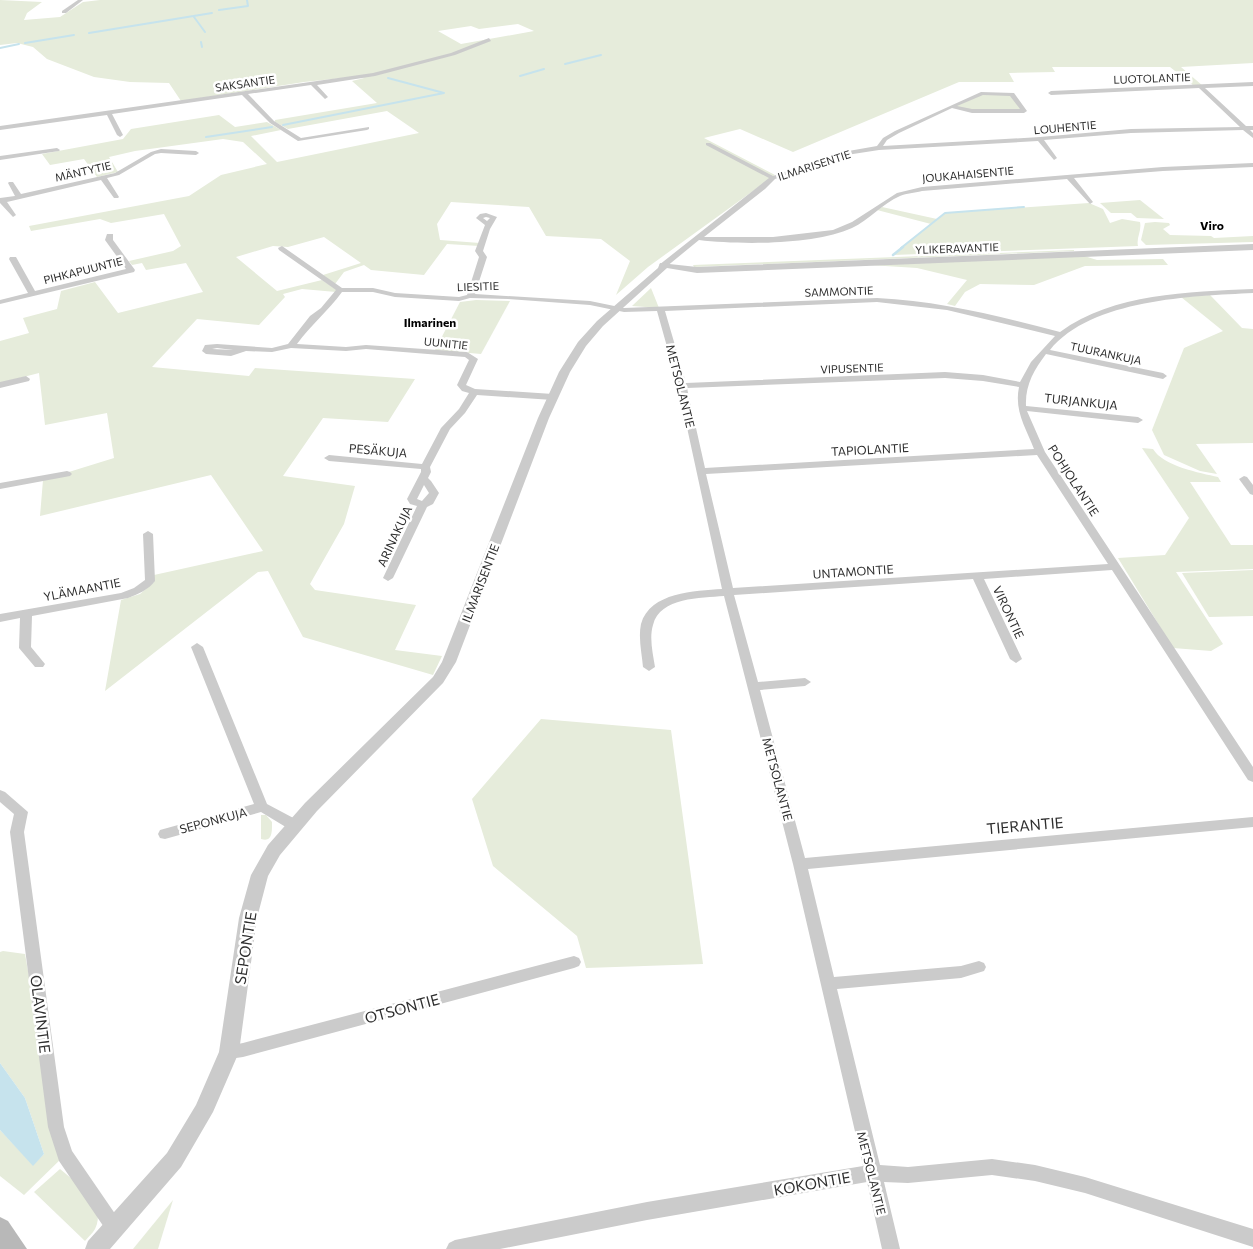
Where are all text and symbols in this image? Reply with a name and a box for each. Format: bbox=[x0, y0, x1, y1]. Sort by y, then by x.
street label: LUOTOLANTIE bbox=[1113, 70, 1191, 86]
street label: SAKSANTIE bbox=[214, 72, 276, 94]
street label: LOUHENTIE bbox=[1033, 118, 1097, 136]
street label: ILMARISENTIE bbox=[776, 147, 852, 183]
street label: MÄNTYTIE bbox=[53, 157, 112, 184]
street label: JOUKAHAISENTIE bbox=[922, 164, 1015, 185]
district label: Viro bbox=[1200, 218, 1224, 232]
street label: YLIKERAVANTIE bbox=[915, 240, 999, 256]
street label: PIHKAPUUNTIE bbox=[42, 254, 124, 286]
street label: LIESITIE bbox=[457, 279, 499, 293]
street label: SAMMONTIE bbox=[804, 283, 874, 299]
district label: Ilmarinen bbox=[404, 315, 456, 329]
street label: UUNITIE bbox=[423, 334, 469, 352]
street label: TUURANKUJA bbox=[1069, 339, 1143, 368]
street label: METSOLANTIE bbox=[664, 343, 698, 429]
street label: VIPUSENTIE bbox=[820, 360, 884, 376]
street label: TURJANKUJA bbox=[1043, 390, 1118, 413]
street label: PESÄKUJA bbox=[348, 440, 408, 461]
street label: TAPIOLANTIE bbox=[831, 440, 909, 458]
street label: POHJOLANTIE bbox=[1045, 442, 1102, 519]
street label: ARINAKUJA bbox=[374, 503, 415, 569]
street label: ILMARISENTIE bbox=[459, 542, 501, 624]
street label: UNTAMONTIE bbox=[812, 561, 894, 581]
street label: YLÄMAANTIE bbox=[42, 575, 122, 603]
street label: VIRONTIE bbox=[991, 583, 1027, 641]
street label: METSOLANTIE bbox=[760, 736, 796, 822]
street label: SEPONKUJA bbox=[178, 804, 248, 837]
street label: TIERANTIE bbox=[986, 813, 1064, 837]
street label: SEPONTIE bbox=[230, 910, 260, 986]
street label: OLAVINTIE bbox=[27, 974, 55, 1054]
street label: OTSONTIE bbox=[363, 989, 441, 1027]
street label: METSOLANTIE bbox=[855, 1130, 889, 1216]
street label: KOKONTIE bbox=[772, 1167, 852, 1199]

